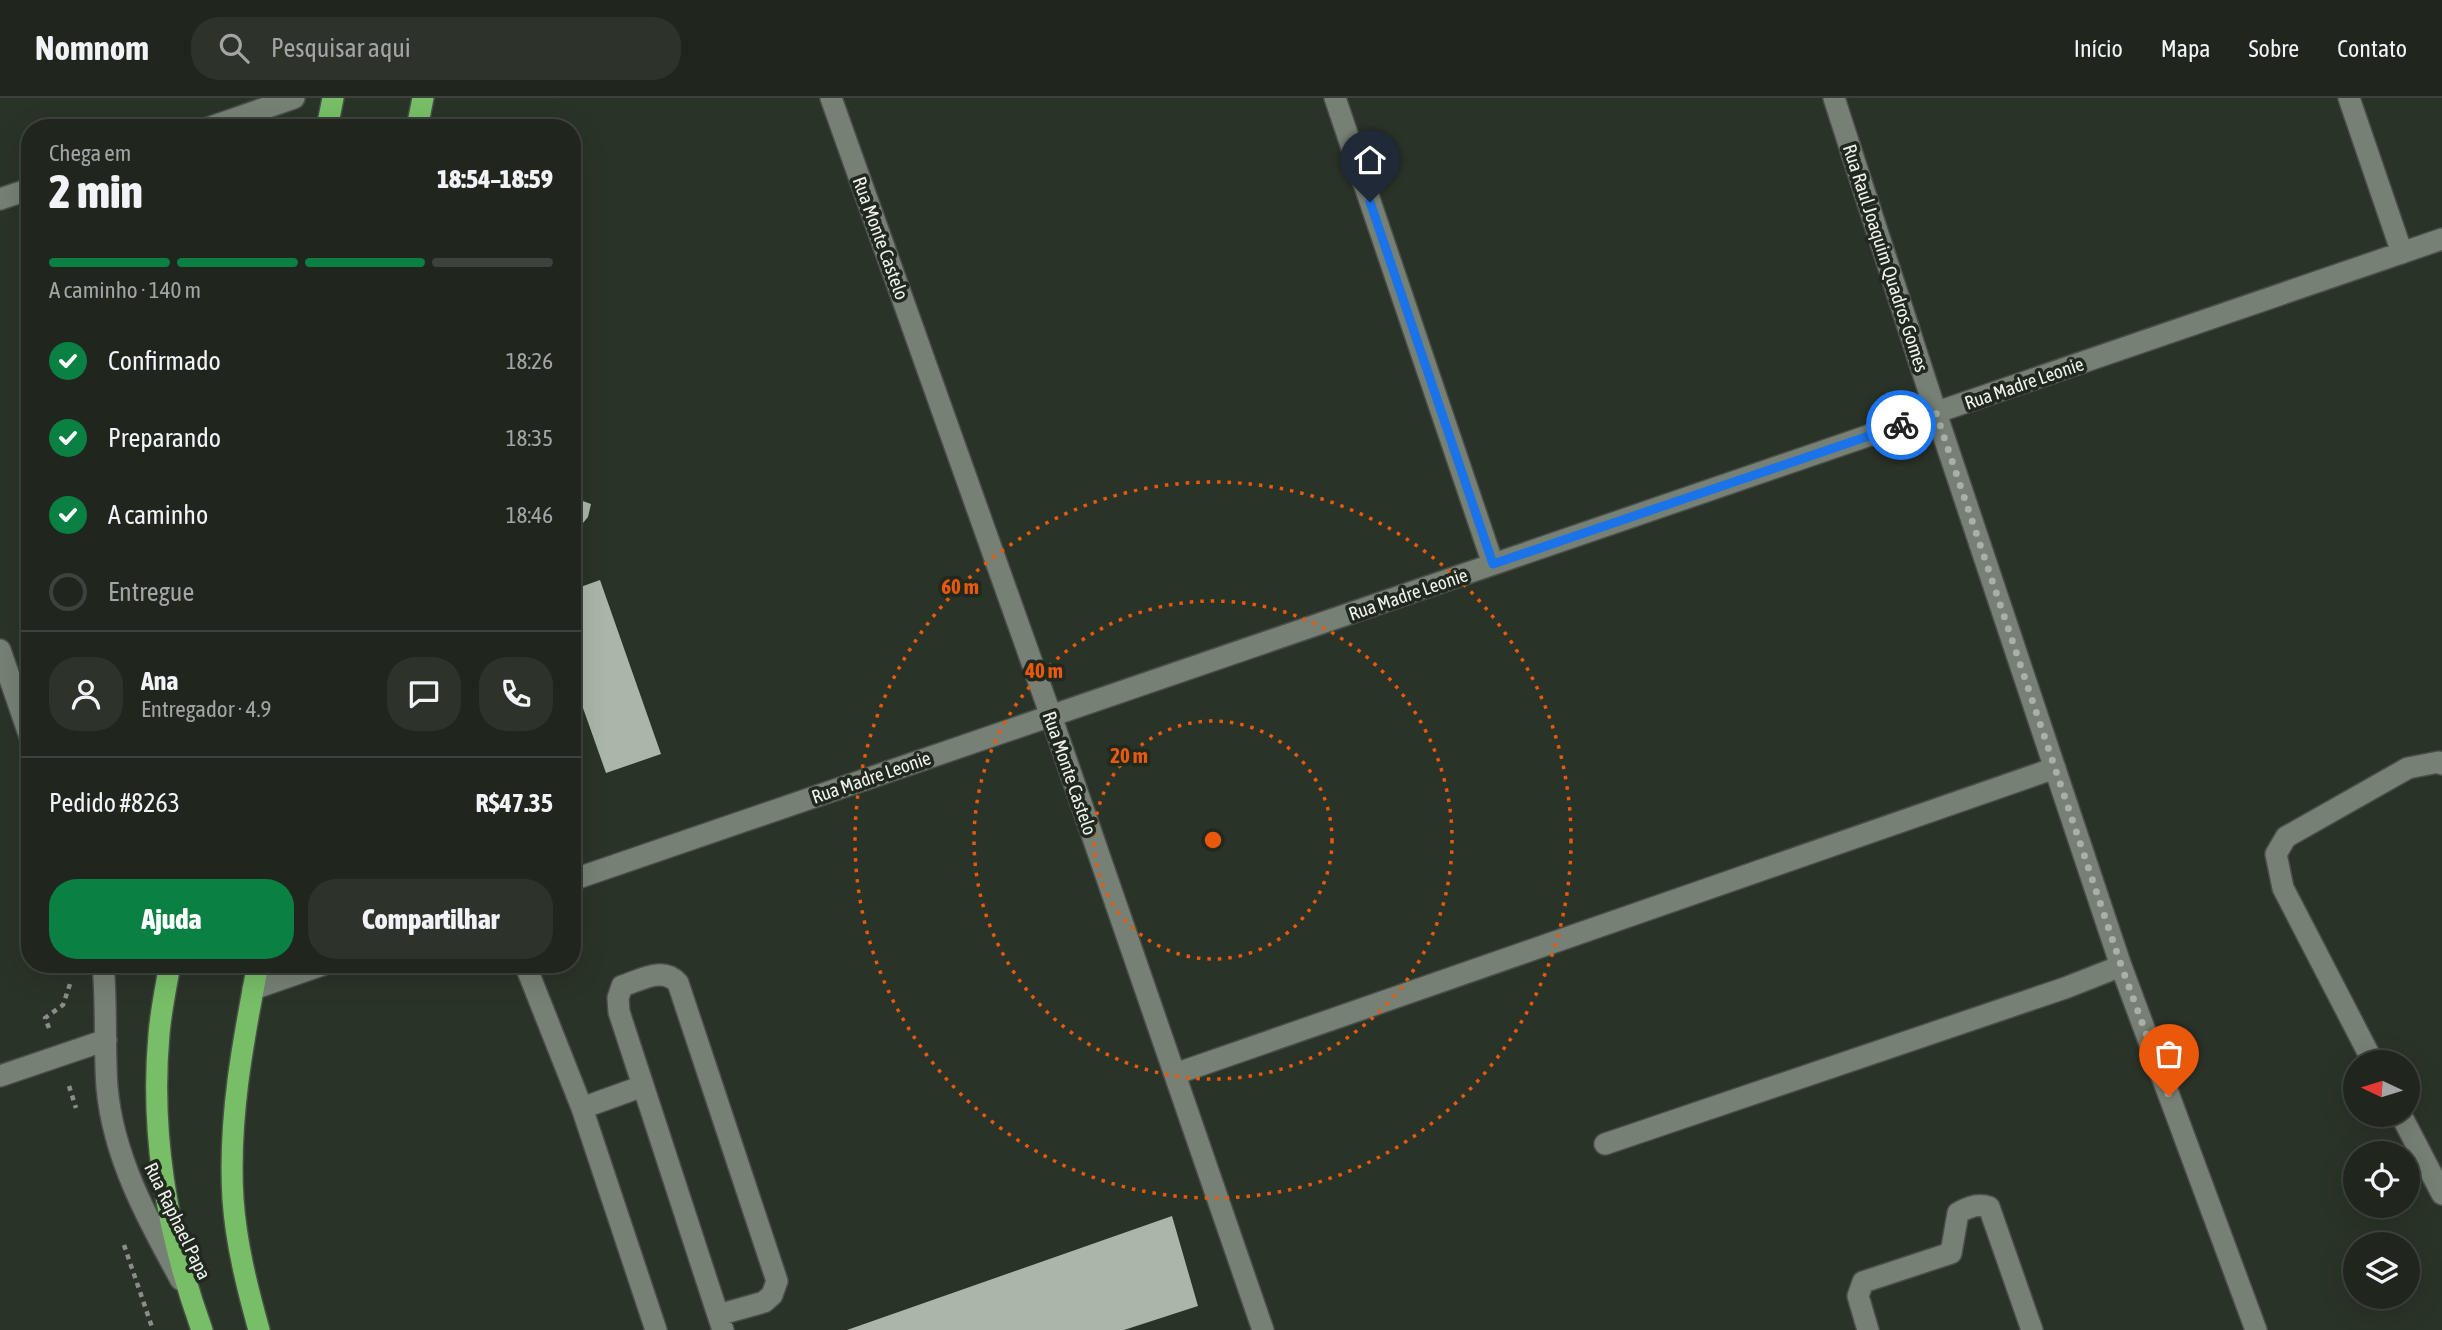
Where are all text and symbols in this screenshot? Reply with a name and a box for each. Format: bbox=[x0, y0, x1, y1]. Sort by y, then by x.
search box bbox=[191, 17, 681, 80]
text: Nomnom bbox=[35, 29, 149, 67]
icon: search bbox=[215, 29, 253, 67]
text: Pesquisar aqui bbox=[271, 33, 411, 63]
text: Início bbox=[2074, 35, 2123, 62]
text: Mapa bbox=[2161, 35, 2211, 62]
text: Sobre bbox=[2249, 35, 2299, 62]
text: Contato bbox=[2337, 35, 2407, 62]
pin bbox=[1340, 130, 1400, 202]
text: Chega em bbox=[49, 140, 131, 166]
icon: home bbox=[1351, 141, 1389, 179]
street label: Rua Raul Joaquim Quadros Gomes bbox=[1839, 141, 1933, 375]
text: 18:54–18:59 bbox=[437, 164, 553, 194]
text: 2 min bbox=[49, 165, 143, 218]
street label: Rua Monte Castelo bbox=[849, 173, 913, 303]
text: A caminho · 140 m bbox=[49, 277, 201, 303]
icon: check bbox=[49, 342, 87, 380]
text: Confirmado bbox=[108, 346, 221, 376]
text: 18:26 bbox=[506, 348, 553, 374]
street label: Rua Madre Leonie bbox=[1962, 352, 2086, 414]
courier bbox=[1866, 390, 1936, 460]
icon: bike bbox=[1882, 406, 1920, 444]
icon: check bbox=[49, 419, 87, 457]
text: Preparando bbox=[108, 423, 221, 453]
text: 18:35 bbox=[506, 425, 553, 451]
icon: check bbox=[49, 496, 87, 534]
text: A caminho bbox=[108, 500, 208, 530]
text: 18:46 bbox=[506, 502, 553, 528]
street label: Rua Madre Leonie bbox=[1346, 563, 1470, 625]
text: 60 m bbox=[941, 574, 979, 598]
text: Entregue bbox=[108, 577, 194, 607]
button: person bbox=[49, 657, 123, 731]
button: chat bbox=[387, 657, 461, 731]
button: phone bbox=[479, 657, 553, 731]
text: 40 m bbox=[1024, 658, 1063, 682]
text: Ana bbox=[141, 666, 178, 696]
text: Entregador · 4.9 bbox=[141, 696, 271, 722]
street label: Rua Monte Castelo bbox=[1039, 708, 1101, 838]
text: 20 m bbox=[1110, 743, 1148, 767]
street label: Rua Madre Leonie bbox=[809, 746, 933, 808]
text: Pedido #8263 bbox=[49, 788, 180, 818]
text: R$47.35 bbox=[476, 788, 553, 818]
centre of rings bbox=[1201, 828, 1225, 852]
button: Ajuda bbox=[49, 879, 294, 959]
button: Compartilhar bbox=[308, 879, 553, 959]
pin bbox=[2139, 1024, 2199, 1096]
icon: bag bbox=[2150, 1035, 2188, 1073]
north arrow bbox=[2343, 1050, 2420, 1127]
map controls bbox=[2343, 1050, 2420, 1309]
button: locate bbox=[2343, 1141, 2420, 1218]
street label: Rua Raphael Papa bbox=[140, 1159, 216, 1283]
button: layers bbox=[2343, 1232, 2420, 1309]

